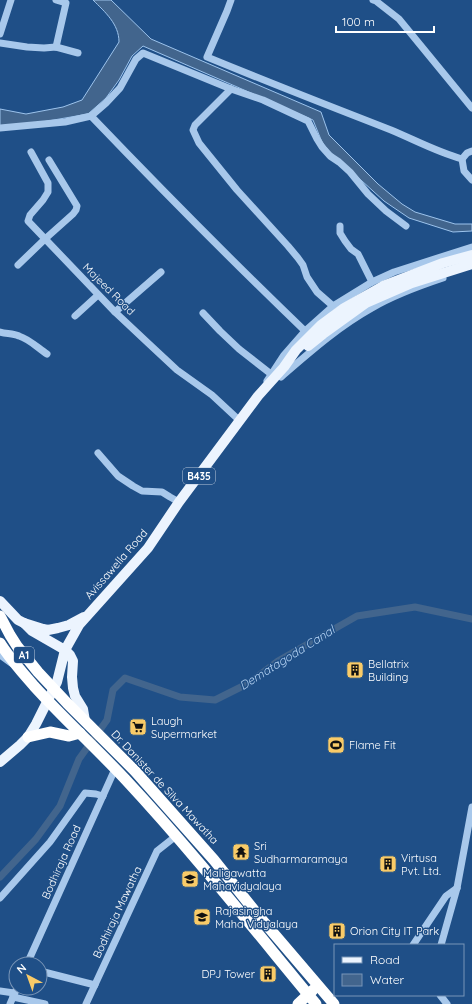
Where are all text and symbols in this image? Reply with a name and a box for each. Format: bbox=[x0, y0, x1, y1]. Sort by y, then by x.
scale bar bbox=[336, 8, 434, 34]
text: 100 m bbox=[342, 14, 375, 29]
street label: Majeed Road bbox=[80, 260, 138, 318]
road number: B435 bbox=[183, 468, 215, 484]
street label: Avissawella Road bbox=[82, 526, 150, 602]
water label: Dematagoda Canal bbox=[236, 622, 338, 693]
road number: A1 bbox=[14, 647, 34, 663]
place label: Bellatrix Building bbox=[368, 657, 409, 684]
building icon: Bellatrix Building bbox=[345, 660, 365, 680]
place label: Laugh Supermarket bbox=[151, 714, 217, 741]
supermarket icon: Laugh Supermarket bbox=[128, 717, 148, 737]
street label: Dr. Danister de Silva Mawatha bbox=[108, 727, 222, 847]
sports icon: Flame Fit bbox=[326, 735, 346, 755]
place label: Flame Fit bbox=[349, 738, 396, 752]
street label: Bodhiraja Road bbox=[38, 823, 84, 901]
place label: Sri Sudharmaramaya bbox=[254, 839, 347, 866]
temple icon: Sri Sudharmaramaya bbox=[231, 842, 251, 862]
place label: Virtusa Pvt. Ltd. bbox=[401, 851, 441, 878]
building icon: Virtusa Pvt. Ltd. bbox=[378, 854, 398, 874]
street label: Bodhiraja Mawatha bbox=[90, 864, 144, 960]
place label: Maligawatta Mahavidyalaya bbox=[203, 866, 281, 893]
school or university icon: Maligawatta Mahavidyalaya bbox=[180, 869, 200, 889]
place label: Rajasingha Maha Vidyalaya bbox=[215, 904, 298, 931]
school or university icon: Rajasingha Maha Vidyalaya bbox=[192, 907, 212, 927]
building icon: Orion City IT Park bbox=[327, 921, 347, 941]
place label: Orion City IT Park bbox=[350, 924, 439, 938]
legend bbox=[334, 944, 464, 996]
text: Road bbox=[370, 952, 400, 967]
north arrow bbox=[8, 956, 48, 996]
text: N bbox=[14, 961, 29, 976]
building icon: DPJ Tower bbox=[258, 964, 278, 984]
place label: DPJ Tower bbox=[201, 967, 256, 981]
text: Water bbox=[370, 972, 405, 987]

